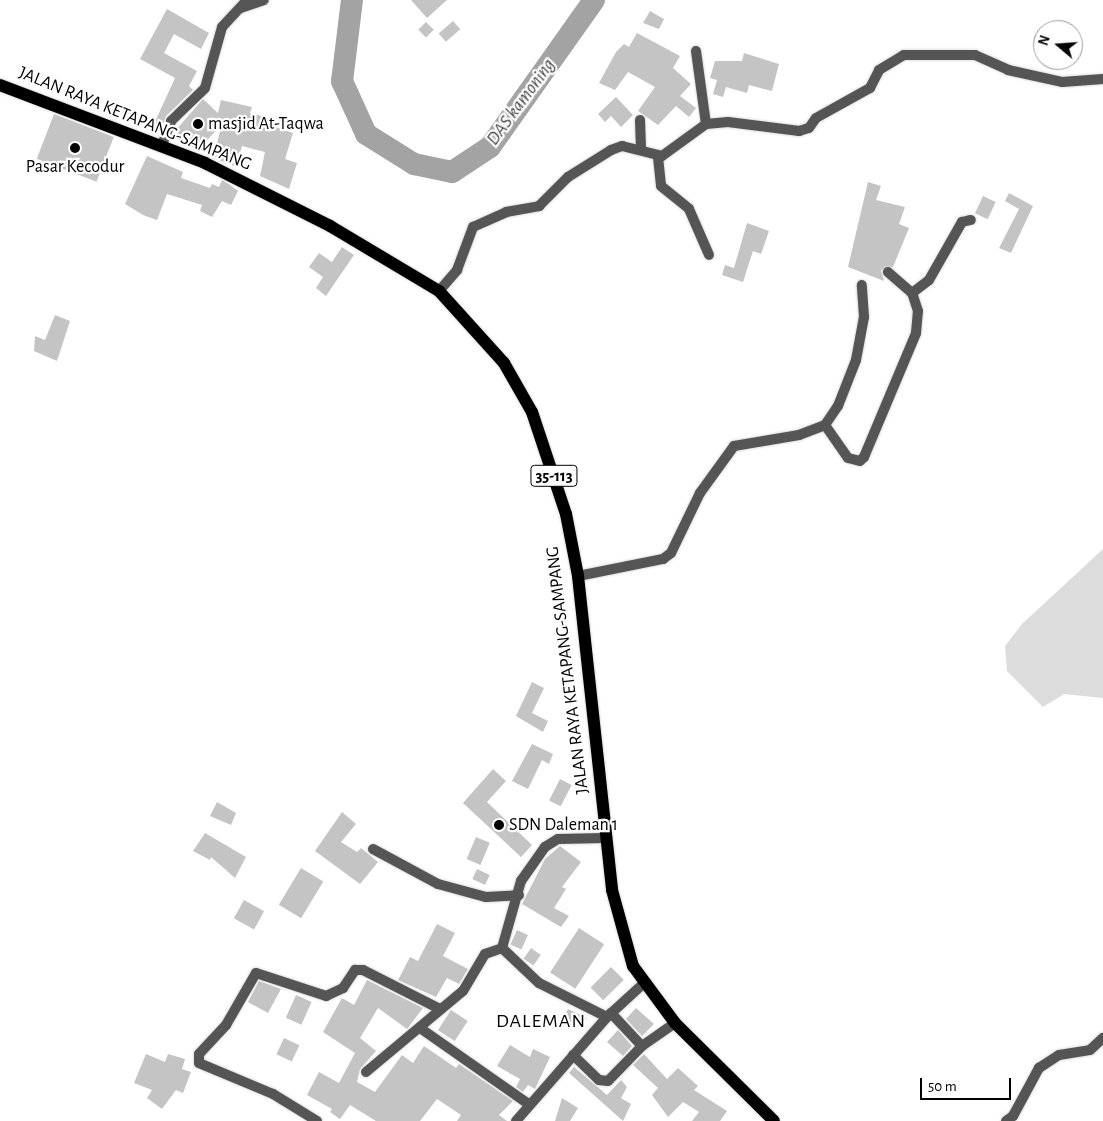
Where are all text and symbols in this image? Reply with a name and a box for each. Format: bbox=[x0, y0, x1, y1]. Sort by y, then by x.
north arrow bbox=[1033, 20, 1083, 70]
text: N bbox=[1037, 34, 1053, 47]
water label: DAS kamoning bbox=[482, 54, 560, 150]
street label: JALAN RAYA KETAPANG-SAMPANG bbox=[15, 62, 255, 176]
place label: masjid At-Taqwa bbox=[208, 113, 324, 135]
marker: masjid At-Taqwa bbox=[192, 118, 204, 130]
marker: Pasar Kecodur bbox=[69, 142, 81, 154]
place label: Pasar Kecodur bbox=[26, 156, 124, 178]
road number: 35-113 bbox=[530, 462, 578, 490]
street label: JALAN RAYA KETAPANG-SAMPANG bbox=[542, 545, 594, 795]
place label: SDN Daleman 1 bbox=[509, 814, 618, 836]
marker: SDN Daleman 1 bbox=[493, 819, 505, 831]
district label: DALEMAN bbox=[495, 1009, 587, 1033]
scale bar bbox=[923, 1068, 1014, 1100]
text: 50 m bbox=[928, 1079, 957, 1094]

